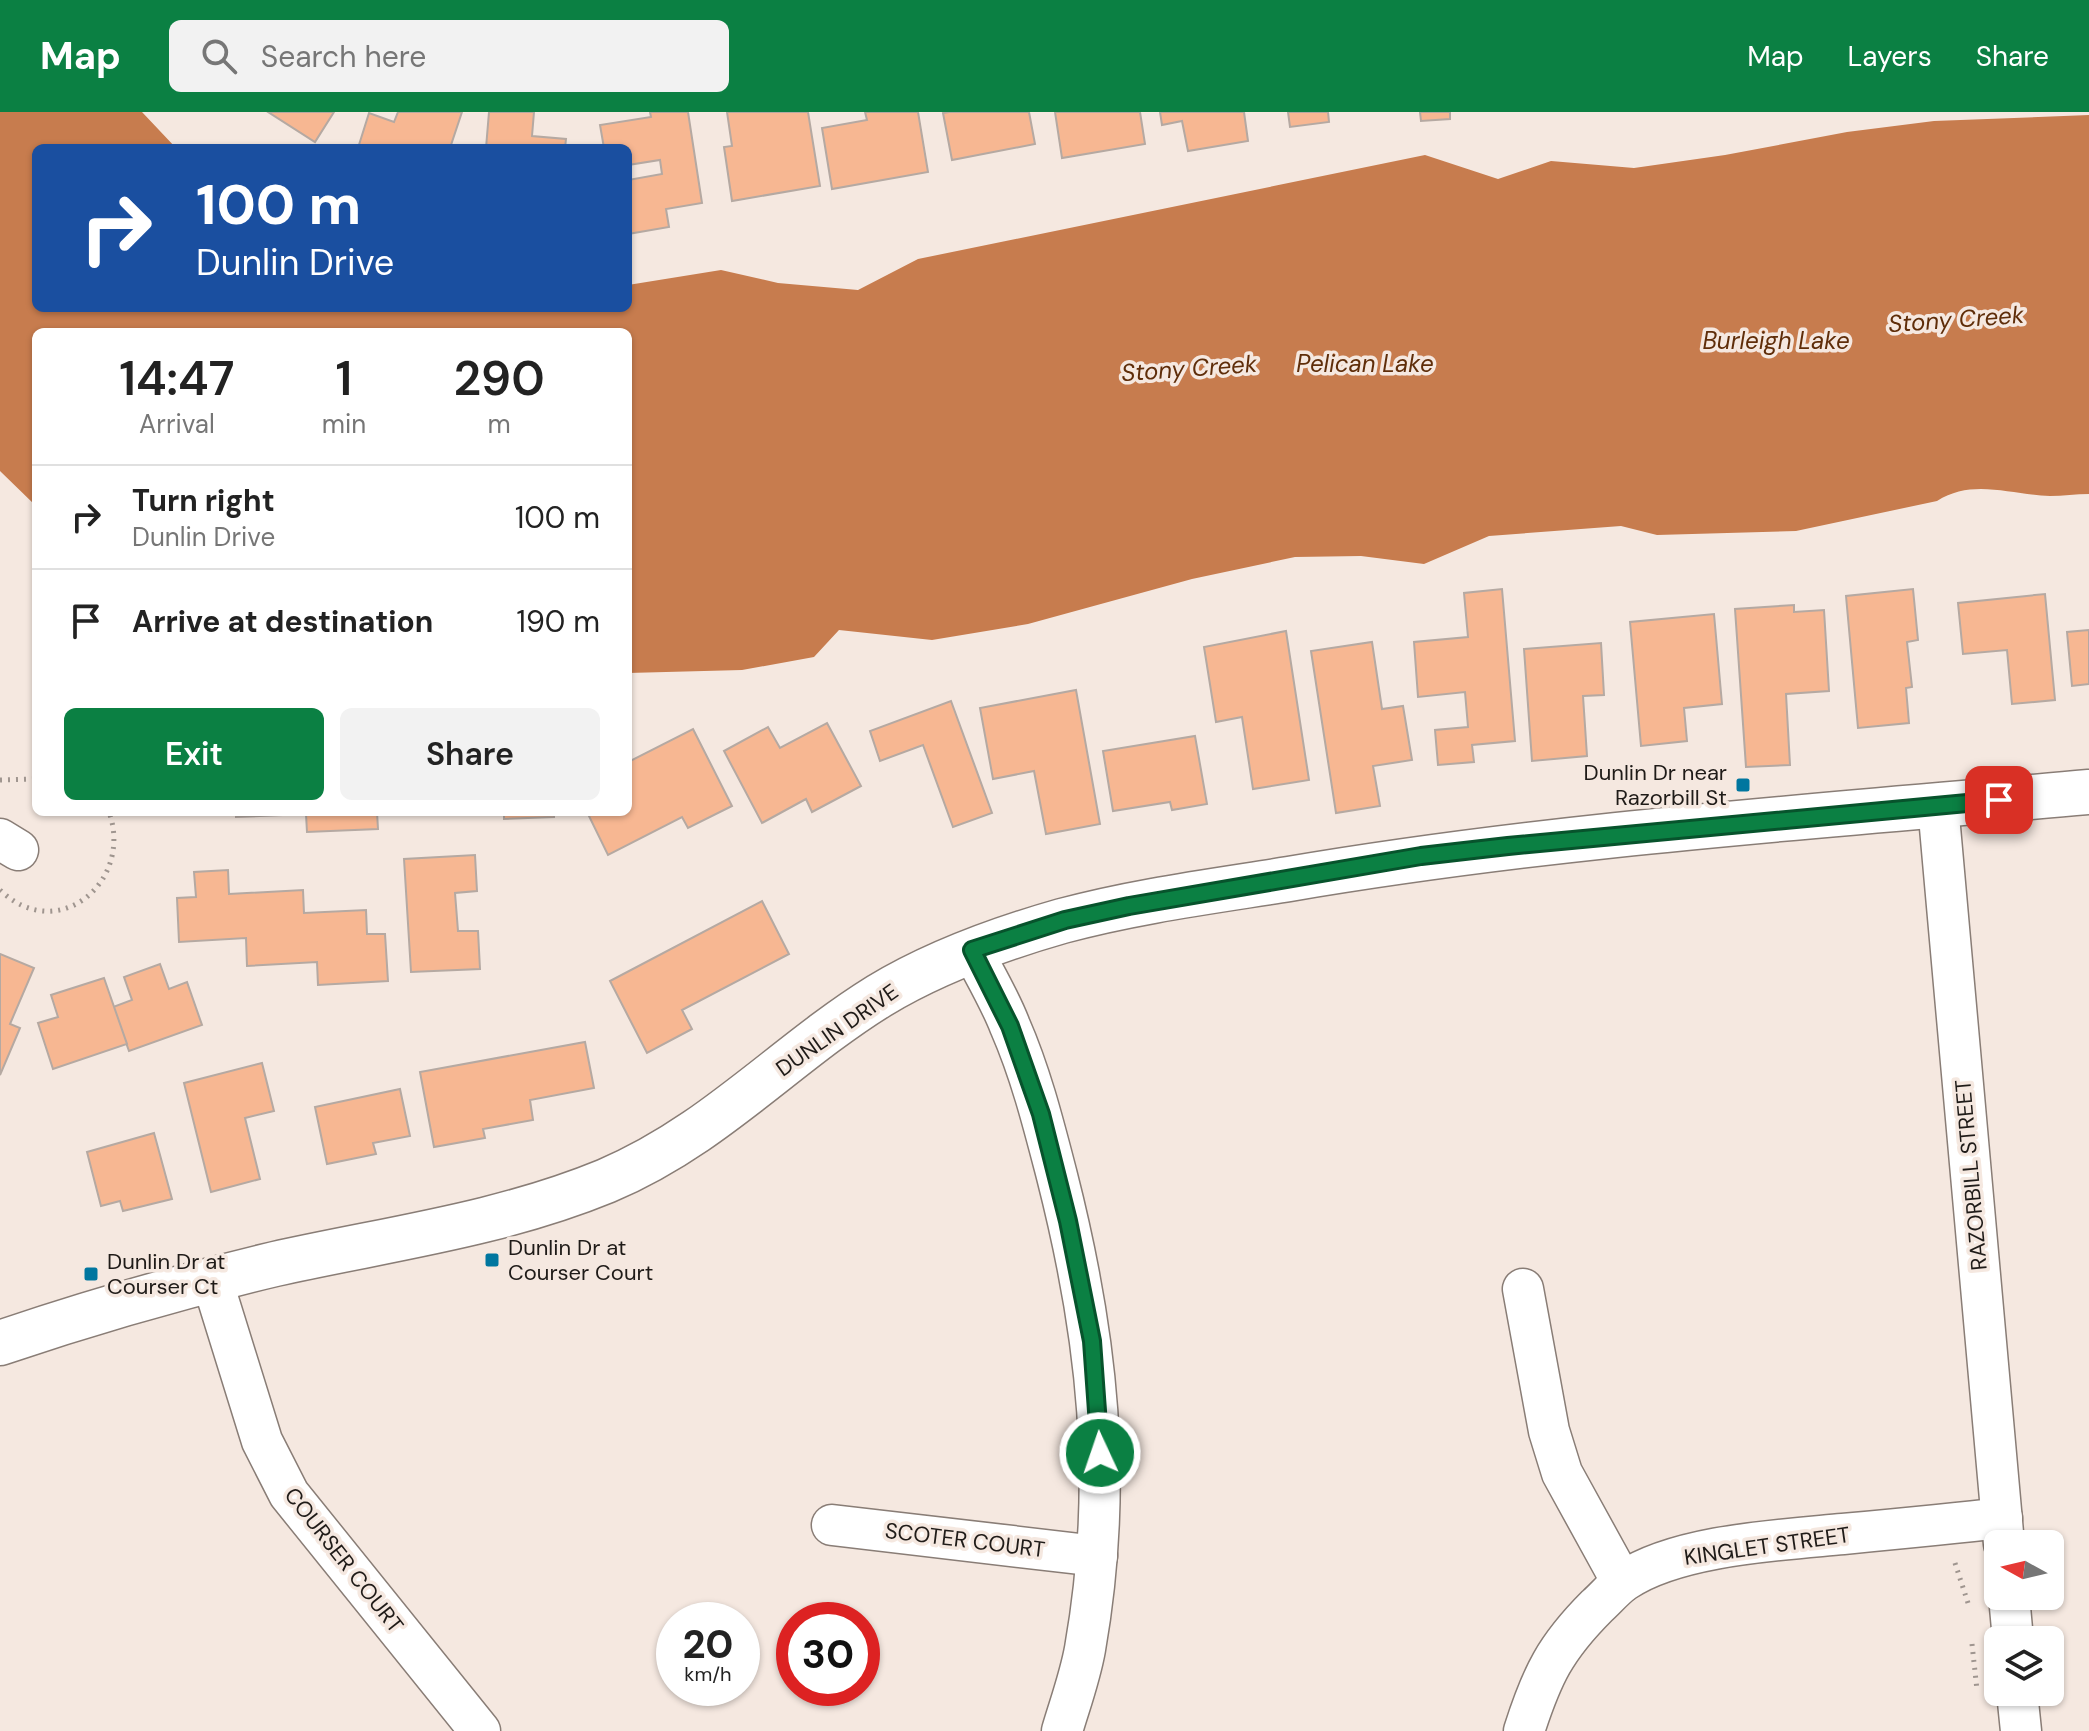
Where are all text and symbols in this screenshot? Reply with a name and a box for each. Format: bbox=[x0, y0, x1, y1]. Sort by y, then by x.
search box bbox=[169, 20, 729, 92]
text: Map bbox=[40, 31, 121, 81]
icon: search bbox=[197, 34, 241, 78]
text: Search here bbox=[261, 37, 426, 76]
text: Map bbox=[1747, 38, 1804, 75]
text: Layers bbox=[1848, 38, 1932, 75]
text: Share bbox=[1976, 38, 2049, 75]
text: 100 m bbox=[196, 168, 361, 241]
icon: right bbox=[64, 176, 168, 280]
text: Dunlin Drive bbox=[196, 239, 394, 286]
water label: Stony Creek bbox=[1887, 299, 2026, 339]
water label: Burleigh Lake bbox=[1702, 325, 1850, 356]
text: 14:47 bbox=[119, 347, 234, 410]
text: 1 bbox=[336, 347, 352, 410]
text: 290 bbox=[453, 347, 545, 410]
water label: Stony Creek bbox=[1120, 348, 1259, 388]
water label: Pelican Lake bbox=[1296, 348, 1434, 379]
text: Arrival bbox=[139, 407, 215, 441]
text: min bbox=[322, 407, 366, 441]
text: m bbox=[487, 407, 511, 441]
text: Turn right bbox=[132, 481, 275, 520]
icon: right bbox=[64, 495, 108, 539]
text: 100 m bbox=[515, 498, 600, 537]
text: Dunlin Drive bbox=[132, 520, 275, 554]
icon: arrive bbox=[64, 599, 108, 643]
text: Arrive at destination bbox=[132, 602, 433, 641]
text: 190 m bbox=[517, 602, 600, 641]
button: Exit bbox=[64, 708, 324, 800]
button: Share bbox=[340, 708, 600, 800]
place label: Dunlin Dr near Razorbill St bbox=[1584, 758, 1727, 812]
pin bbox=[1965, 766, 2033, 834]
marker: Dunlin Dr near Razorbill St bbox=[1734, 776, 1752, 794]
icon: arrive bbox=[1977, 778, 2021, 822]
street label: DUNLIN DRIVE bbox=[770, 977, 904, 1083]
street label: RAZORBILL STREET bbox=[1948, 1078, 1994, 1272]
place label: Dunlin Dr at Courser Court bbox=[508, 1233, 653, 1287]
place label: Dunlin Dr at Courser Ct bbox=[107, 1247, 225, 1301]
marker: Dunlin Dr at Courser Court bbox=[483, 1251, 501, 1269]
marker: Dunlin Dr at Courser Ct bbox=[82, 1265, 100, 1283]
position arrow bbox=[1058, 1411, 1142, 1495]
street label: COURSER COURT bbox=[278, 1481, 410, 1639]
street label: SCOTER COURT bbox=[883, 1516, 1047, 1564]
street label: KINGLET STREET bbox=[1682, 1520, 1852, 1572]
north arrow bbox=[1984, 1530, 2064, 1610]
map controls bbox=[1984, 1530, 2064, 1706]
speed limit sign: 30 bbox=[776, 1602, 880, 1706]
text: 20 bbox=[682, 1618, 734, 1670]
button: layers bbox=[1984, 1626, 2064, 1706]
text: km/h bbox=[684, 1661, 732, 1687]

